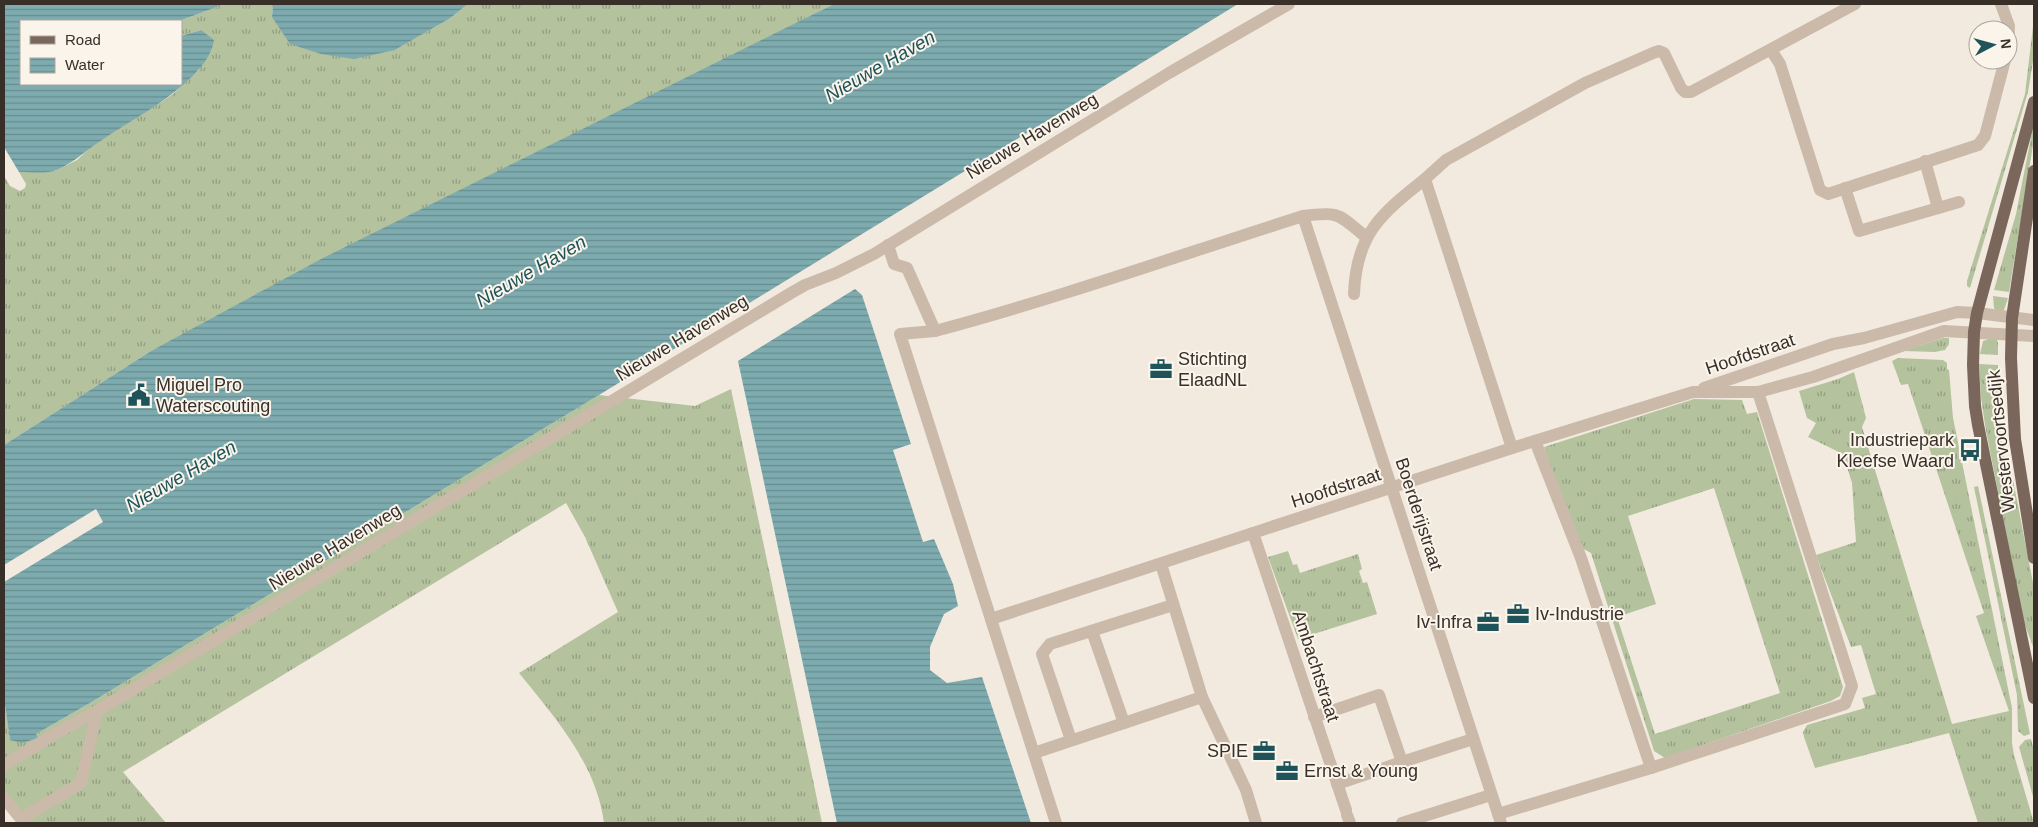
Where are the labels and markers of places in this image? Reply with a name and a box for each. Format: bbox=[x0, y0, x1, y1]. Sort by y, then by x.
place label: Stichting ElaadNL bbox=[1178, 349, 1247, 390]
office icon: Stichting ElaadNL bbox=[1148, 356, 1174, 382]
place label: Miguel Pro Waterscouting bbox=[156, 375, 270, 416]
public building icon: Miguel Pro Waterscouting bbox=[126, 382, 152, 408]
place label: Industriepark Kleefse Waard bbox=[1837, 430, 1955, 471]
bus stop icon: Industriepark Kleefse Waard bbox=[1957, 437, 1983, 463]
office icon: Iv-Industrie bbox=[1505, 601, 1531, 627]
place label: Iv-Industrie bbox=[1535, 604, 1624, 624]
office icon: Iv-Infra bbox=[1475, 609, 1501, 635]
place label: Iv-Infra bbox=[1416, 612, 1473, 632]
office icon: SPIE bbox=[1251, 738, 1277, 764]
place label: SPIE bbox=[1207, 741, 1248, 761]
office icon: Ernst & Young bbox=[1274, 758, 1300, 784]
place label: Ernst & Young bbox=[1304, 761, 1418, 781]

